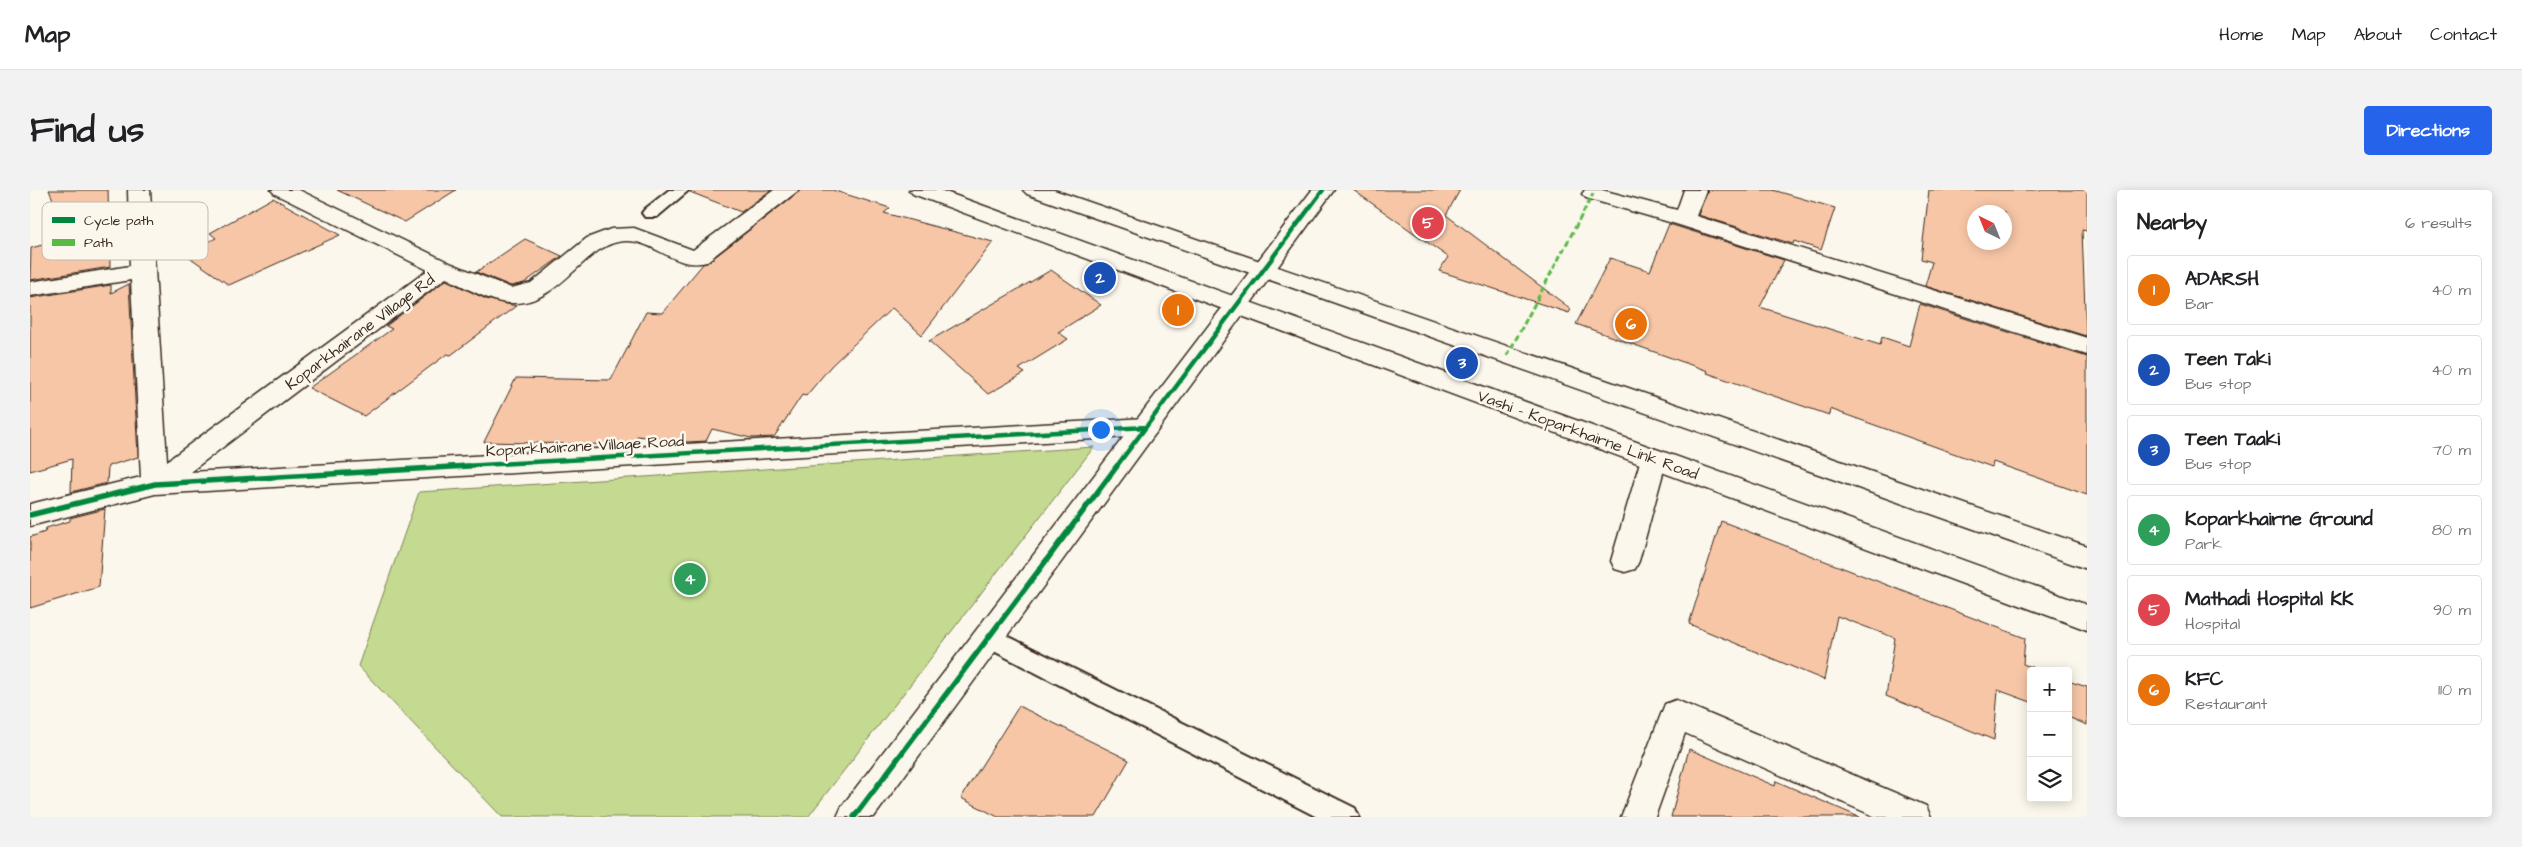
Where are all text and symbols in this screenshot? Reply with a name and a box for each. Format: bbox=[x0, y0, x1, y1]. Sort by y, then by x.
text: Map bbox=[25, 18, 70, 52]
text: Home bbox=[2219, 22, 2264, 47]
text: Map bbox=[2292, 22, 2326, 47]
text: About bbox=[2354, 22, 2402, 47]
text: Contact bbox=[2430, 22, 2497, 47]
text: Find us bbox=[30, 106, 144, 155]
button: Directions bbox=[2364, 106, 2492, 155]
legend bbox=[42, 202, 208, 260]
pin: 5 bbox=[1412, 204, 1444, 242]
north arrow bbox=[1967, 205, 2012, 250]
text: Nearby bbox=[2137, 208, 2207, 237]
text: Cycle path bbox=[84, 211, 153, 231]
text: 6 results bbox=[2405, 212, 2472, 234]
text: Path bbox=[84, 233, 113, 253]
pin: 2 bbox=[1084, 259, 1116, 297]
text: ADARSH bbox=[2185, 266, 2259, 293]
street label: Koparkhairane Village Rd bbox=[281, 269, 440, 396]
text: 1 bbox=[2153, 279, 2155, 301]
text: 40 m bbox=[2431, 279, 2471, 301]
pin: 1 bbox=[1162, 291, 1194, 329]
text: Bar bbox=[2185, 293, 2213, 315]
pin: 6 bbox=[1615, 305, 1647, 343]
pin: 3 bbox=[1446, 344, 1478, 382]
text: Teen Taki bbox=[2185, 346, 2271, 373]
text: 2 bbox=[2149, 359, 2159, 381]
text: 40 m bbox=[2431, 359, 2471, 381]
text: Bus stop bbox=[2185, 373, 2251, 395]
street label: Vashi - Koparkhairne Link Road bbox=[1474, 385, 1702, 485]
your location bbox=[1088, 417, 1114, 443]
text: Teen Taaki bbox=[2185, 426, 2280, 453]
street label: Koparkhairane Village Road bbox=[485, 430, 685, 463]
text: 3 bbox=[2150, 439, 2158, 461]
text: 70 m bbox=[2432, 439, 2471, 461]
text: Bus stop bbox=[2185, 453, 2251, 475]
text: Koparkhairne Ground bbox=[2185, 506, 2373, 533]
text: 4 bbox=[2149, 519, 2159, 541]
text: 80 m bbox=[2432, 519, 2471, 541]
text: Park bbox=[2185, 533, 2222, 555]
pin: 4 bbox=[674, 560, 706, 598]
text: Mathadi Hospital KK bbox=[2185, 586, 2354, 613]
text: 5 bbox=[2148, 599, 2160, 621]
text: 90 m bbox=[2433, 599, 2471, 621]
text: Hospital bbox=[2185, 613, 2240, 635]
text: KFC bbox=[2185, 666, 2223, 693]
map controls bbox=[2027, 667, 2072, 802]
button: + bbox=[2027, 667, 2072, 712]
text: 6 bbox=[2149, 679, 2159, 701]
text: 110 m bbox=[2438, 679, 2471, 701]
text: Restaurant bbox=[2185, 693, 2267, 715]
button: − bbox=[2027, 712, 2072, 757]
button: layers bbox=[2027, 757, 2072, 802]

